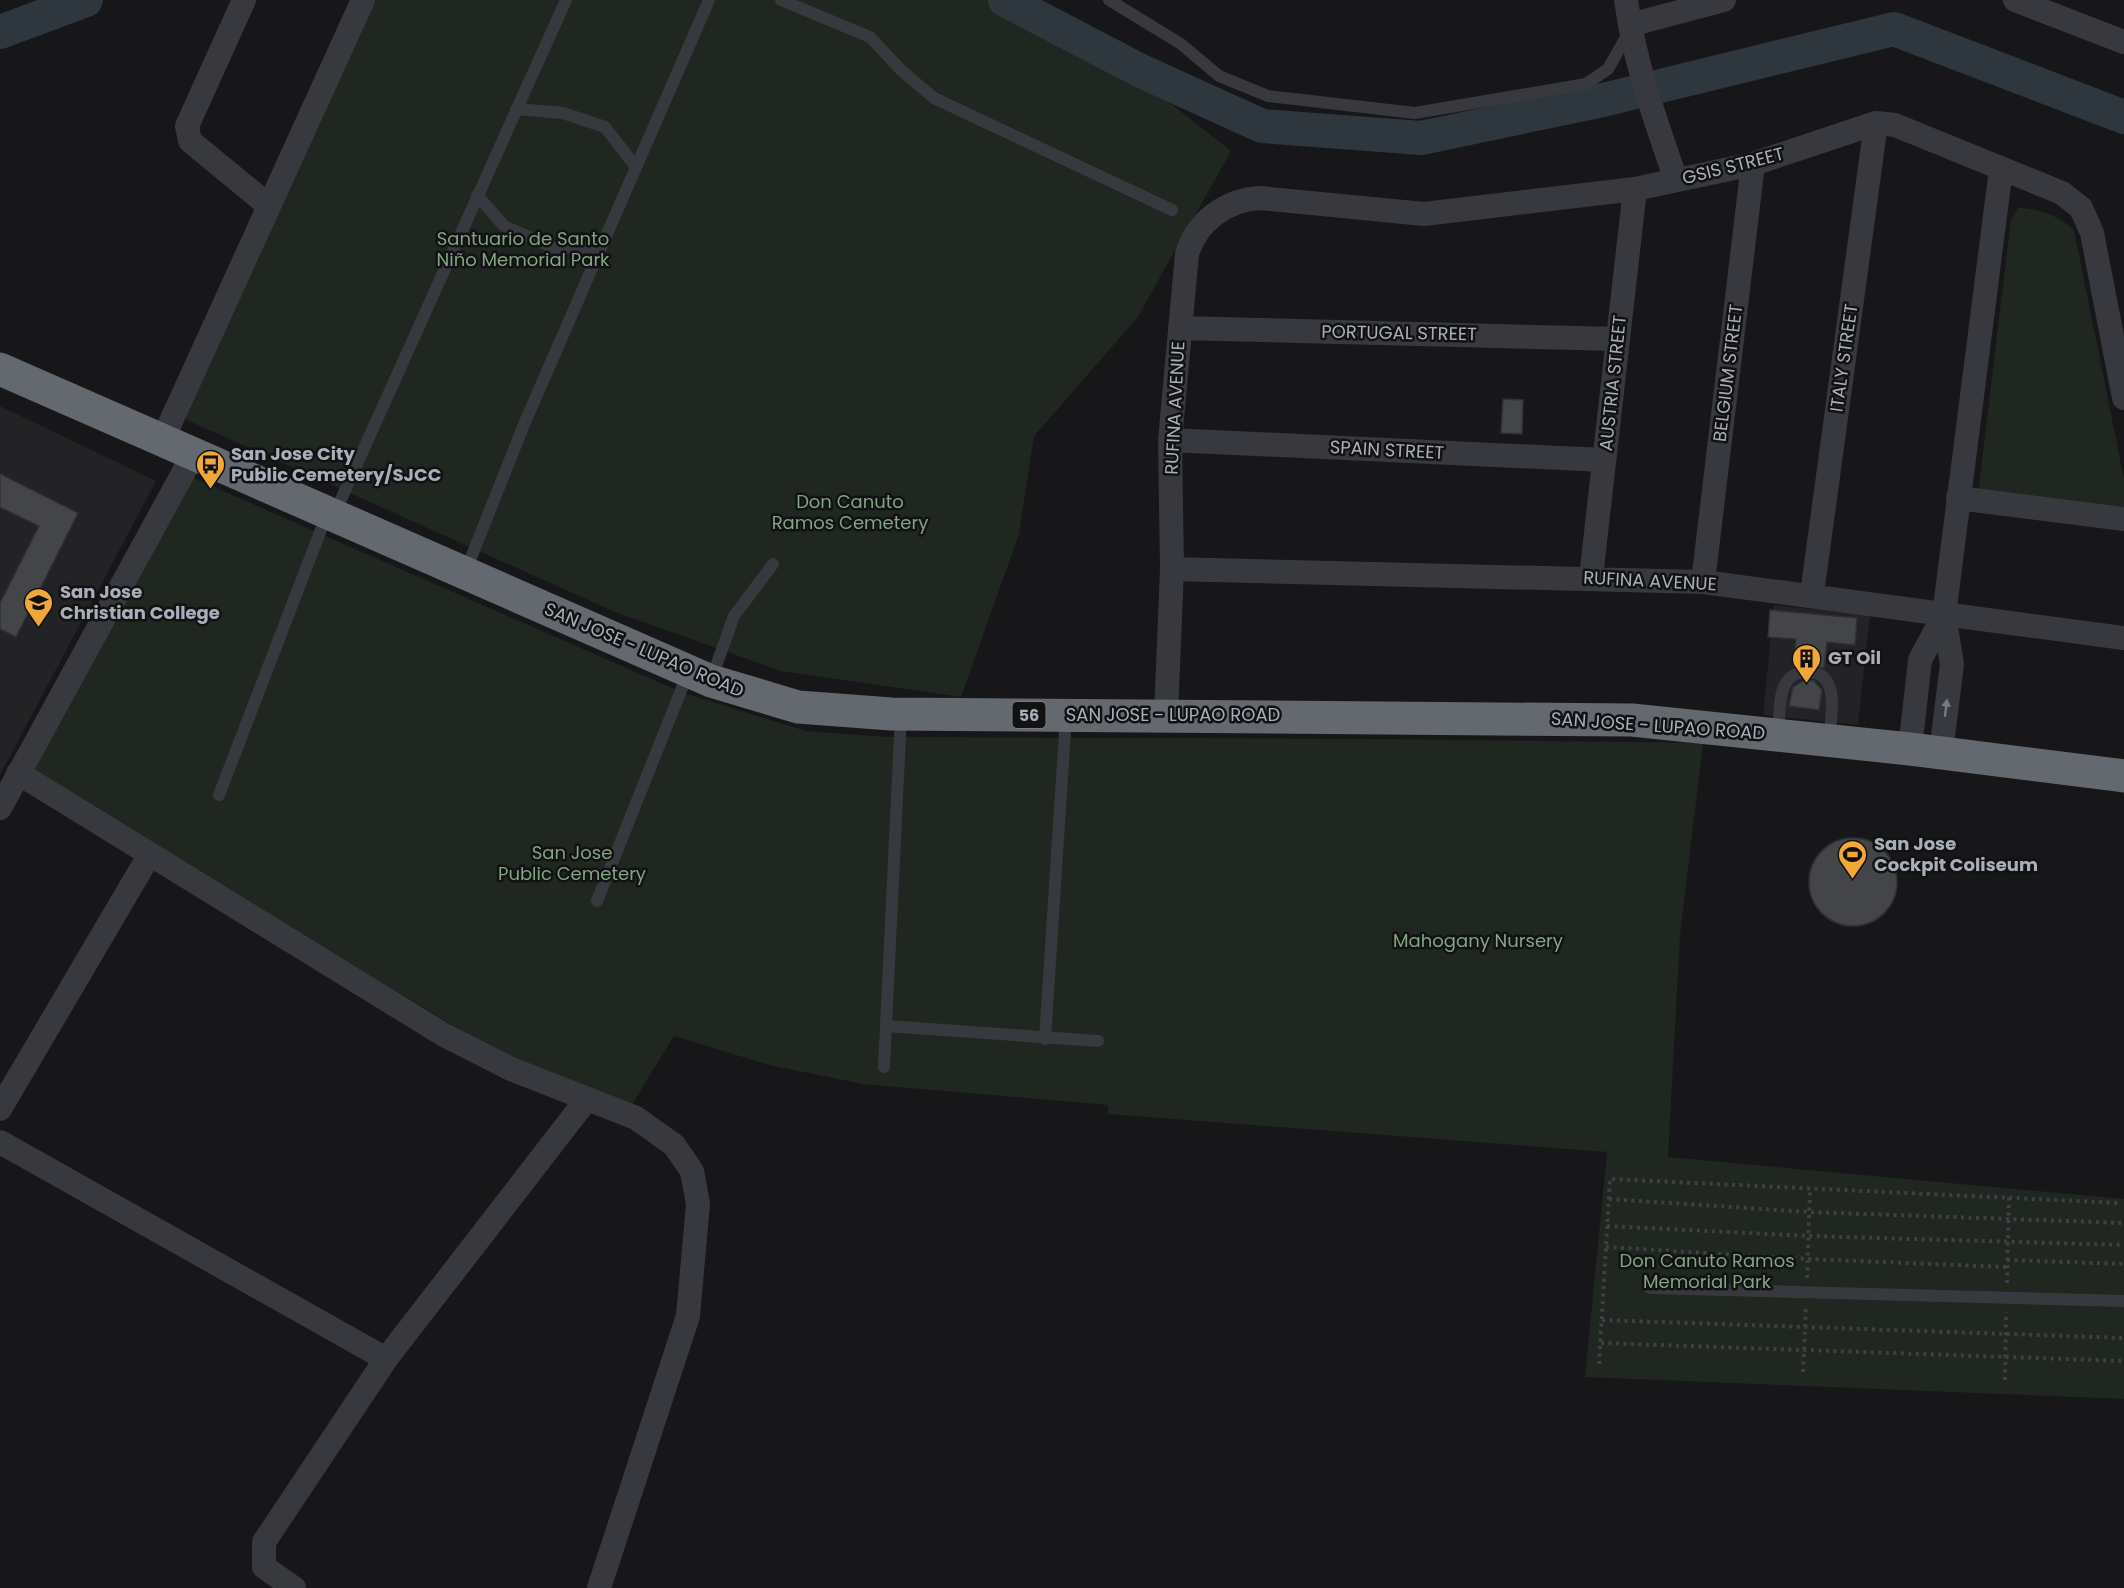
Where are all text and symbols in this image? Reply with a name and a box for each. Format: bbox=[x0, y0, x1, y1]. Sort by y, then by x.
street label: GSIS STREET bbox=[1679, 141, 1787, 190]
park label: Santuario de Santo Niño Memorial Park bbox=[437, 226, 610, 272]
street label: BELGIUM STREET bbox=[1707, 302, 1748, 443]
street label: ITALY STREET bbox=[1824, 302, 1863, 414]
street label: AUSTRIA STREET bbox=[1593, 314, 1632, 452]
street label: PORTUGAL STREET bbox=[1321, 319, 1477, 346]
street label: RUFINA AVENUE bbox=[1159, 341, 1190, 475]
street label: SPAIN STREET bbox=[1329, 434, 1445, 465]
place label: San Jose City Public Cemetery/SJCC bbox=[231, 441, 441, 487]
bus stop icon: San Jose City Public Cemetery/SJCC bbox=[194, 448, 226, 490]
park label: Don Canuto Ramos Cemetery bbox=[772, 489, 928, 535]
street label: RUFINA AVENUE bbox=[1583, 565, 1717, 596]
place label: San Jose Christian College bbox=[60, 579, 220, 625]
school or university icon: San Jose Christian College bbox=[23, 586, 55, 628]
street label: SAN JOSE - LUPAO ROAD bbox=[541, 596, 748, 703]
building icon: GT Oil bbox=[1791, 642, 1823, 684]
place label: GT Oil bbox=[1828, 645, 1881, 670]
one-way arrow bbox=[1942, 699, 1951, 718]
road number: 56 bbox=[1012, 702, 1046, 728]
street label: SAN JOSE - LUPAO ROAD bbox=[1066, 702, 1280, 727]
street label: SAN JOSE - LUPAO ROAD bbox=[1550, 706, 1766, 745]
place label: San Jose Cockpit Coliseum bbox=[1874, 831, 2038, 877]
sports icon: San Jose Cockpit Coliseum bbox=[1837, 838, 1869, 880]
park label: San Jose Public Cemetery bbox=[498, 840, 646, 886]
park label: Mahogany Nursery bbox=[1393, 928, 1563, 953]
park label: Don Canuto Ramos Memorial Park bbox=[1619, 1248, 1795, 1294]

